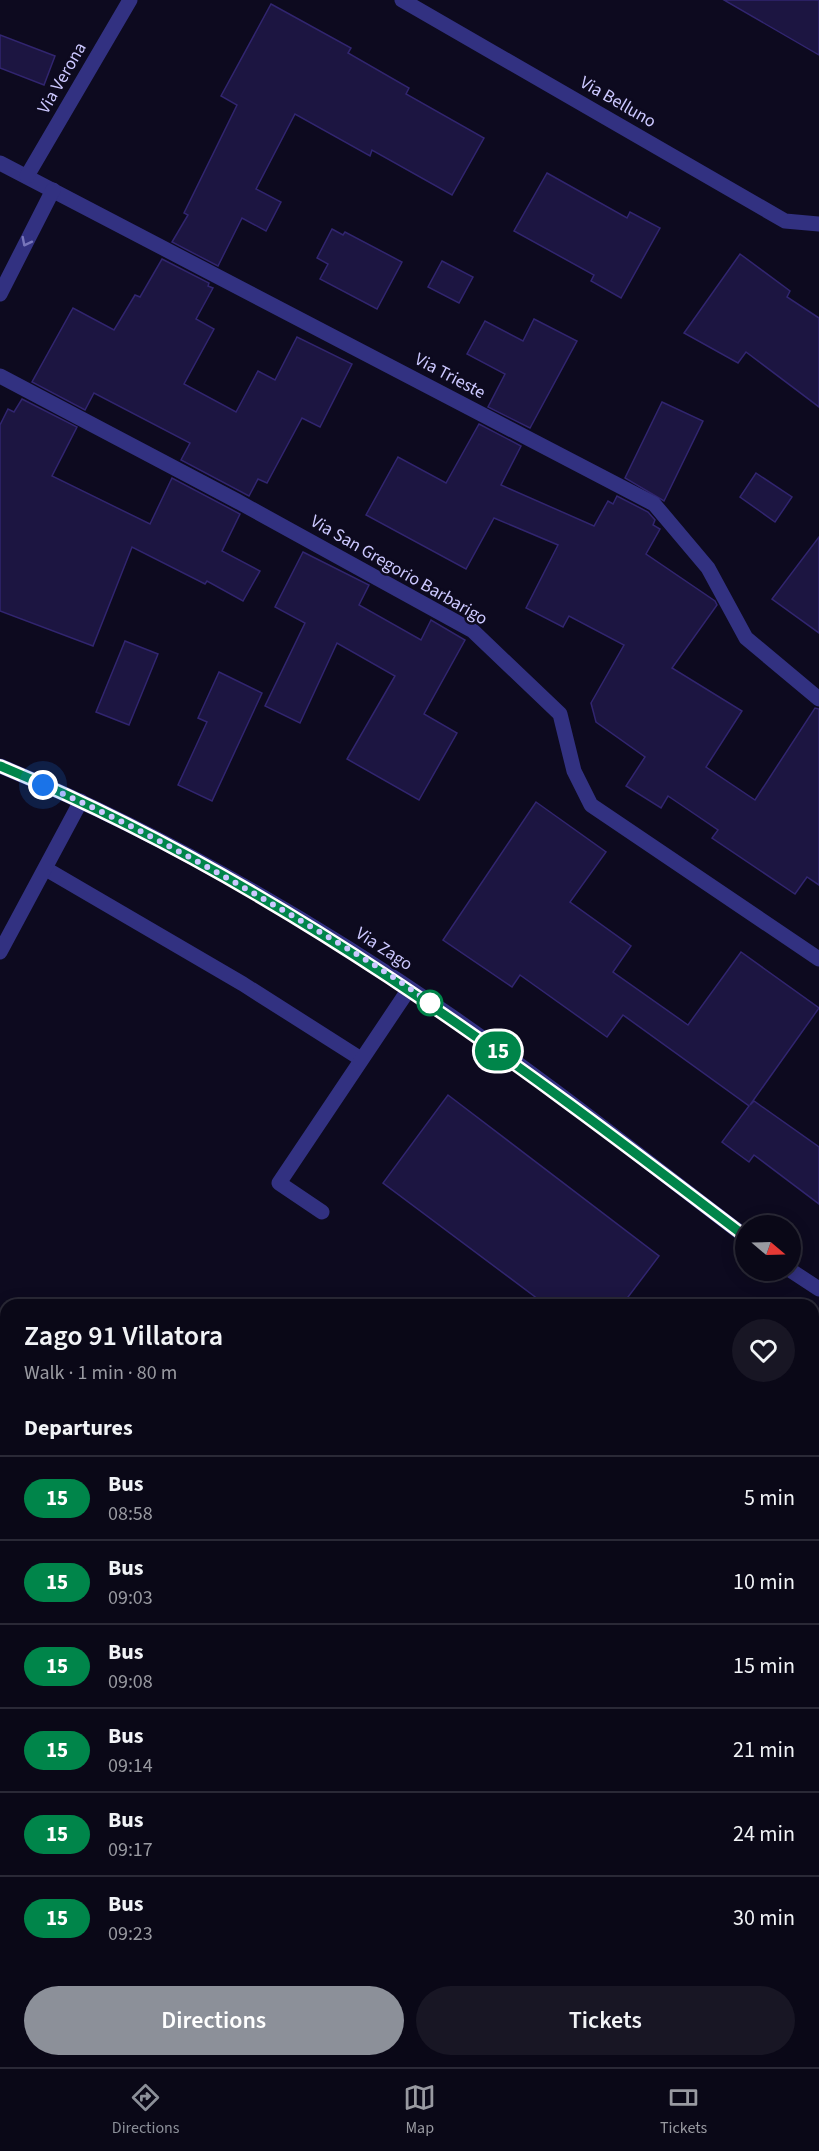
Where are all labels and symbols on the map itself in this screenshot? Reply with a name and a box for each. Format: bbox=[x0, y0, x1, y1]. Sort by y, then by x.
street label: Via Verona bbox=[31, 38, 93, 118]
street label: Via Belluno bbox=[575, 70, 661, 134]
one-way arrow bbox=[22, 235, 34, 246]
street label: Via Trieste bbox=[410, 347, 490, 405]
street label: Via San Gregorio Barbarigo bbox=[306, 509, 492, 631]
your location bbox=[28, 770, 58, 800]
street label: Via Zago bbox=[351, 921, 417, 977]
unlabelled marker bbox=[417, 990, 443, 1016]
line badge: 15 bbox=[471, 1032, 525, 1070]
north arrow bbox=[735, 1215, 801, 1281]

